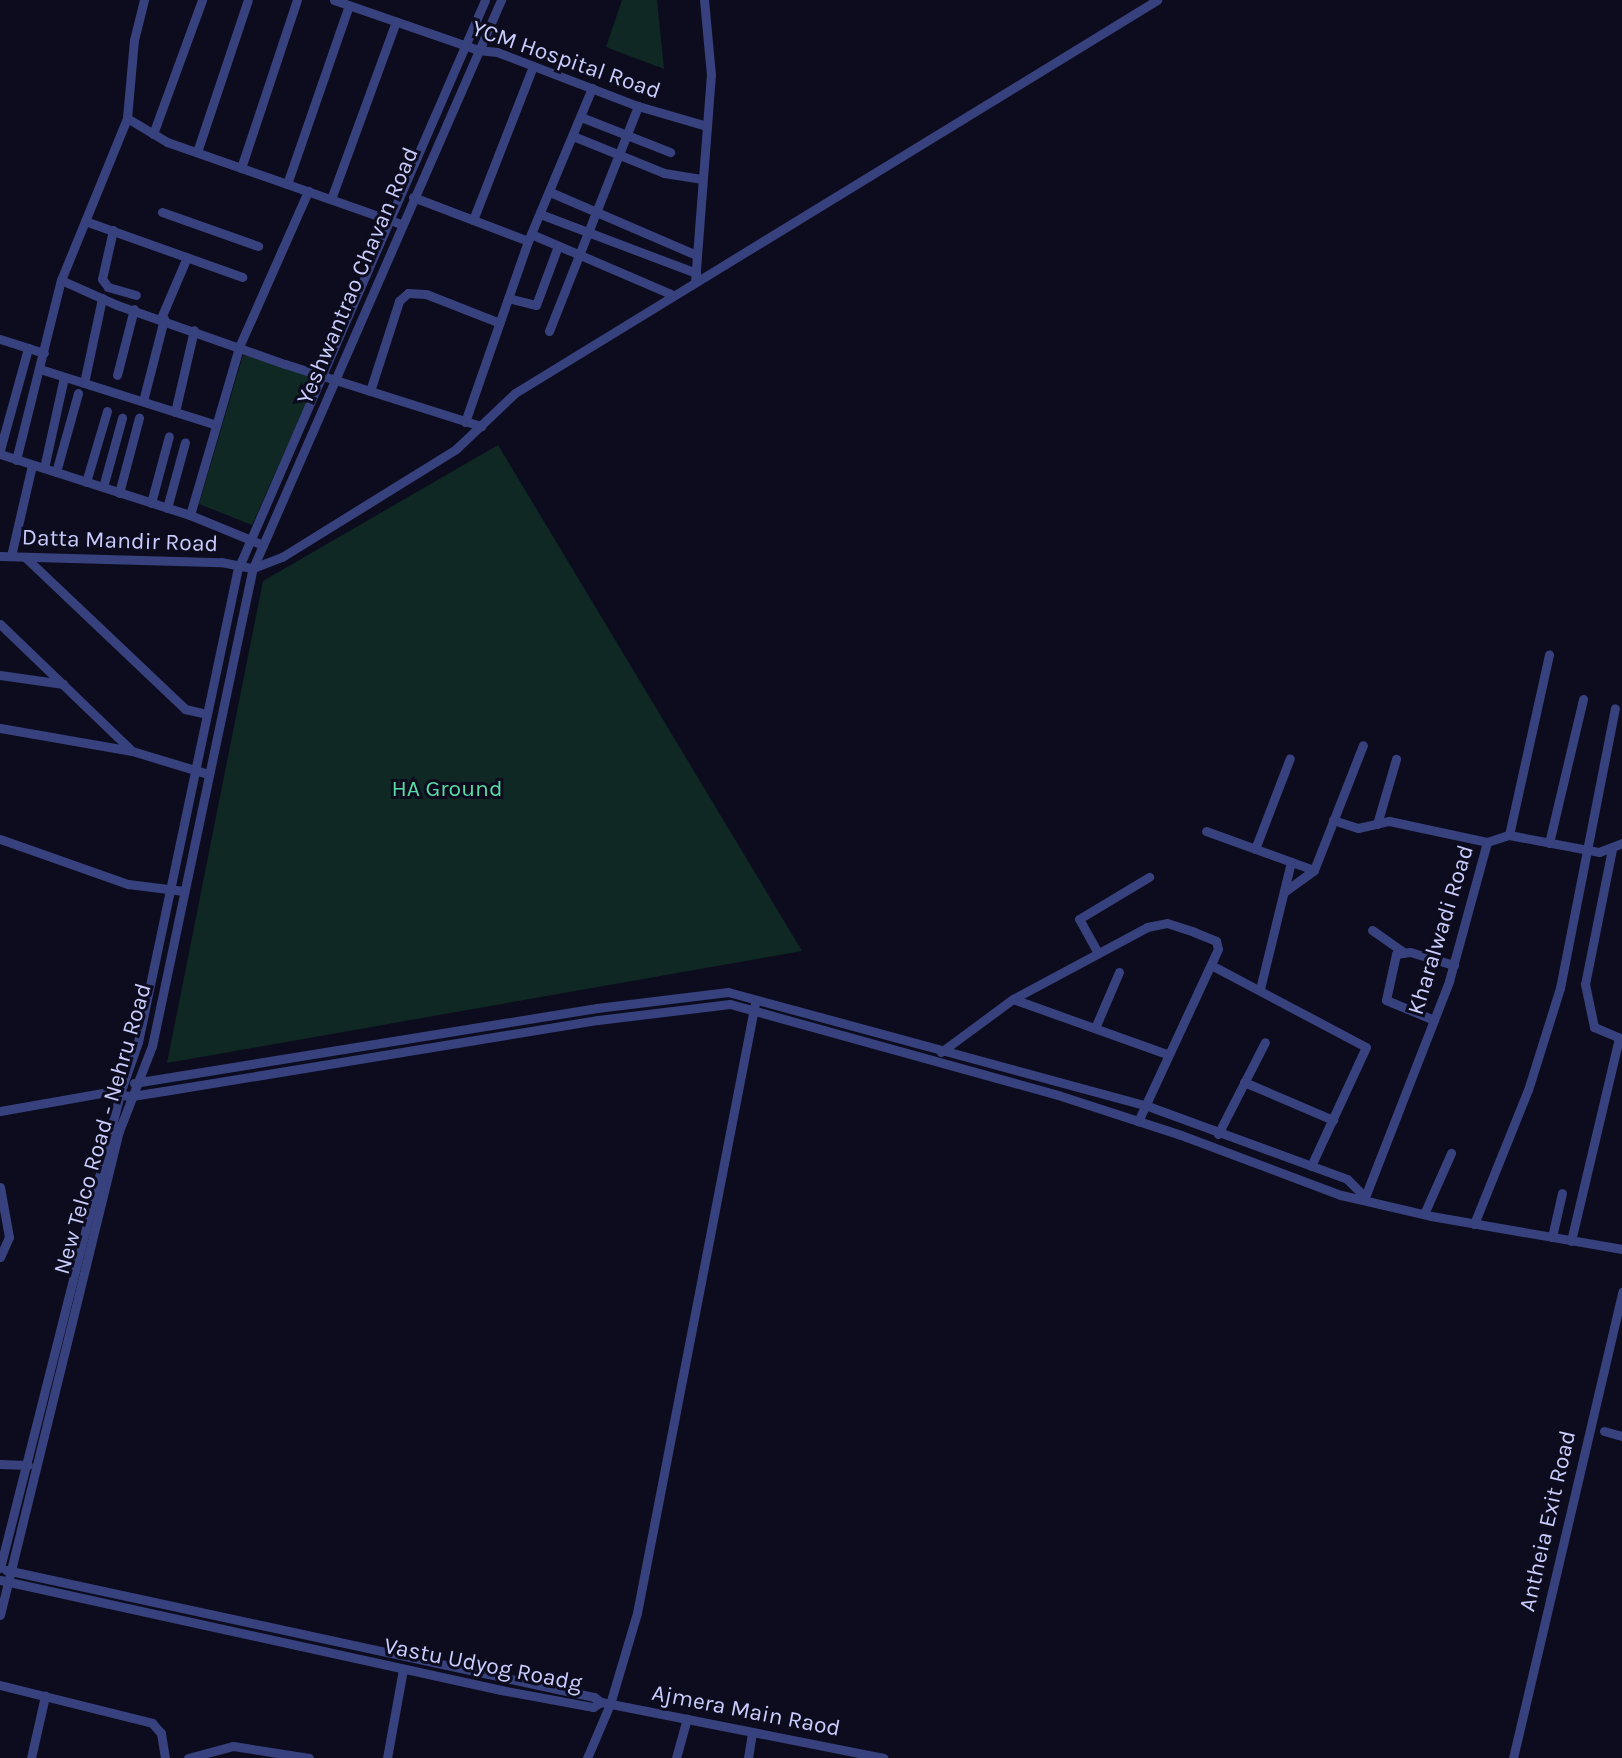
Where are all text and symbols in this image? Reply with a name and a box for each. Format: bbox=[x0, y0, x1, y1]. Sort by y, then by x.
street label: YCM Hospital Road bbox=[468, 15, 664, 105]
street label: Yeshwantrao Chavan Road bbox=[291, 143, 425, 409]
street label: Datta Mandir Road bbox=[21, 524, 219, 558]
park label: HA Ground bbox=[391, 775, 503, 803]
street label: Kharalwadi Road bbox=[1402, 842, 1480, 1018]
street label: New Telco Road - Nehru Road bbox=[48, 980, 158, 1278]
street label: Antheia Exit Road bbox=[1514, 1428, 1582, 1614]
street label: Vastu Udyog Roadg bbox=[382, 1632, 584, 1698]
street label: Ajmera Main Raod bbox=[649, 1679, 843, 1743]

